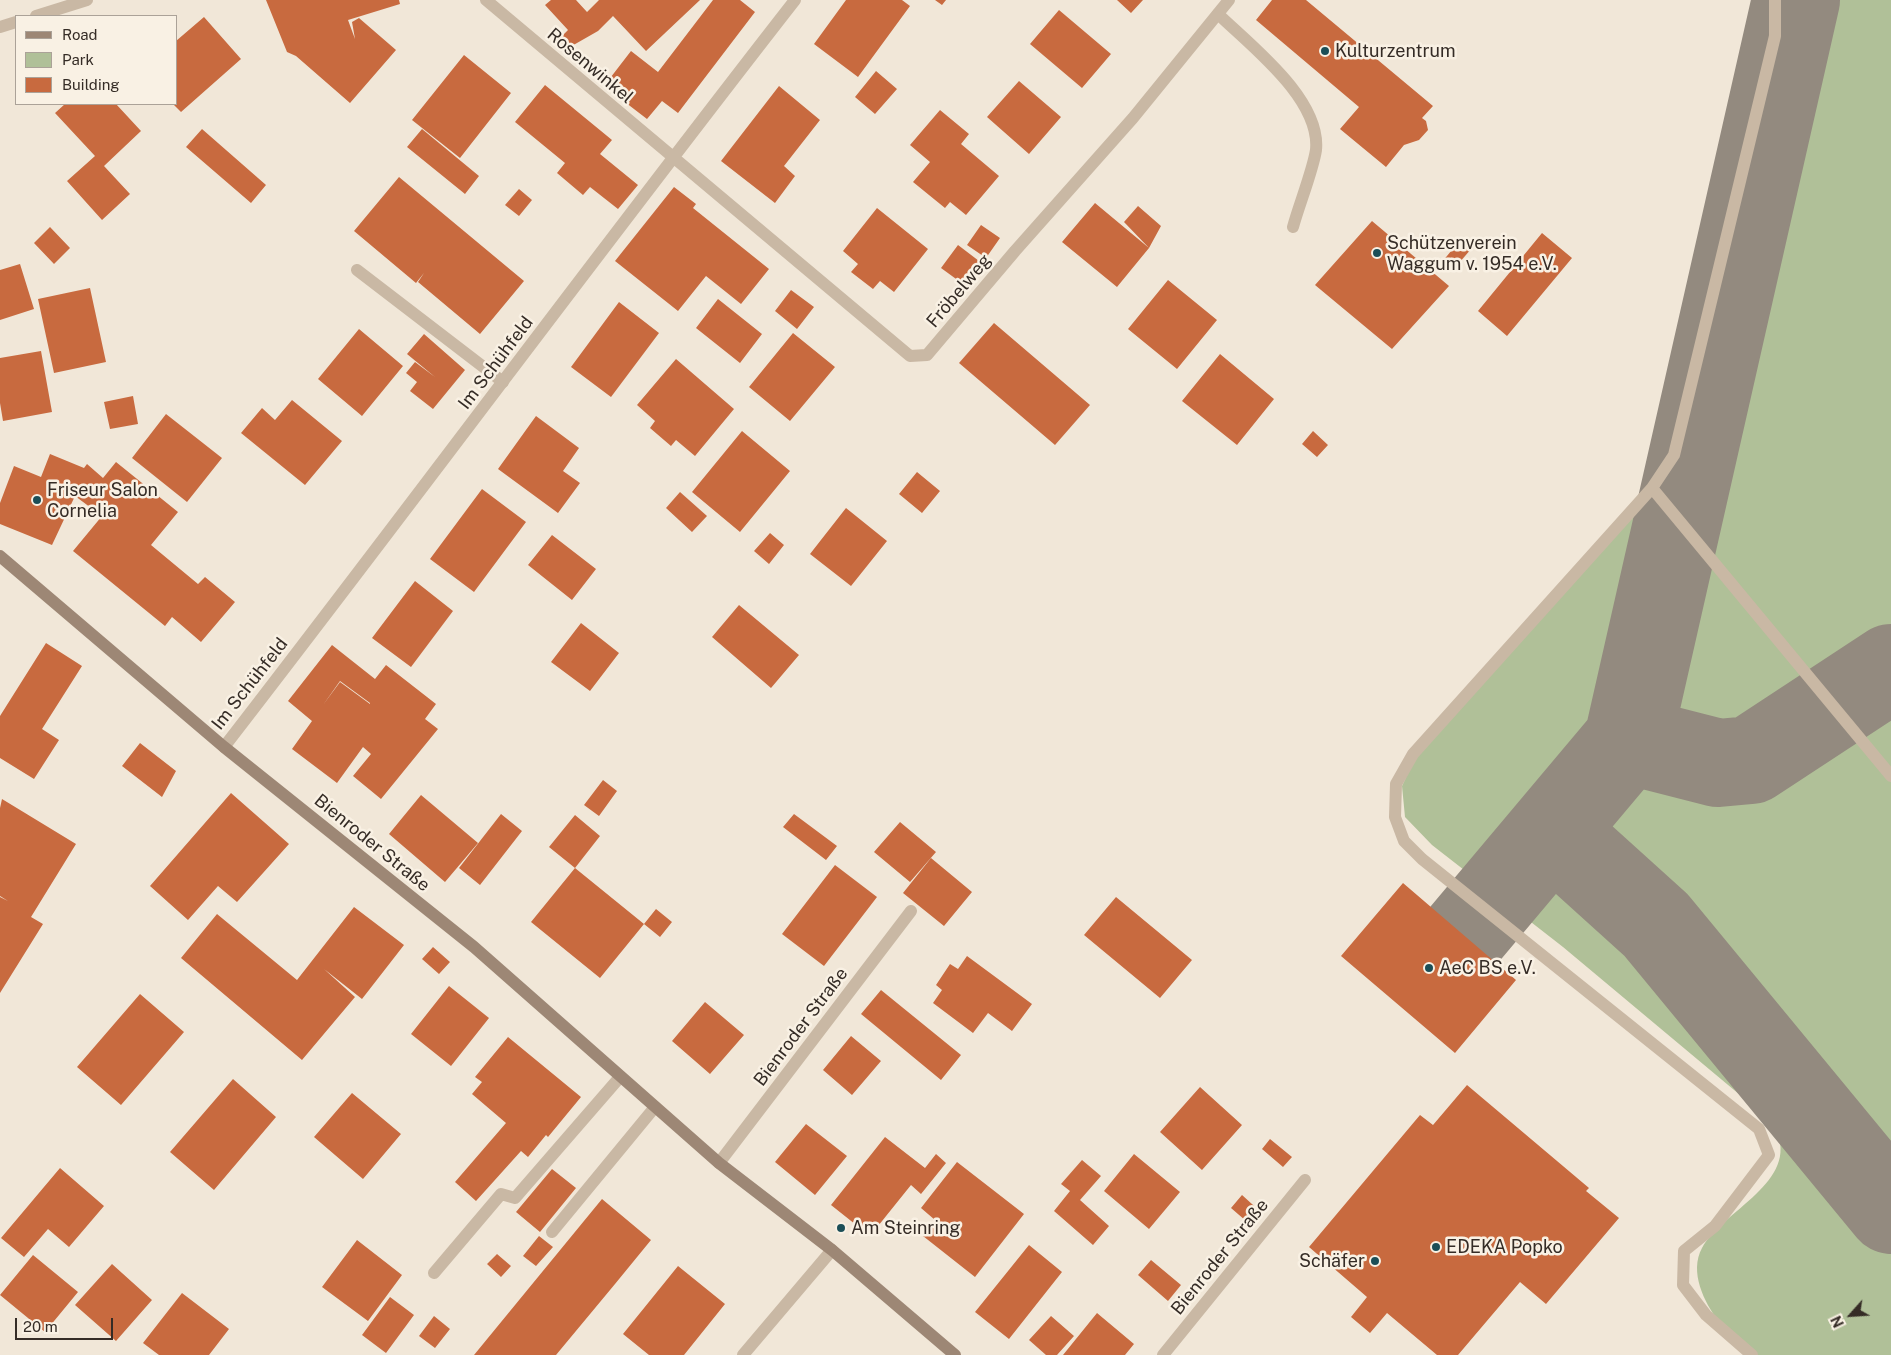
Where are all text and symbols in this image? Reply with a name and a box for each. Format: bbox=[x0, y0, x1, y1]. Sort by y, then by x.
legend bbox=[15, 15, 178, 105]
street label: Rosenwinkel bbox=[543, 24, 637, 108]
text: Road bbox=[62, 26, 98, 43]
place label: Kulturzentrum bbox=[1335, 40, 1456, 62]
marker: Kulturzentrum bbox=[1319, 45, 1331, 57]
text: Park bbox=[62, 51, 94, 68]
text: Building bbox=[62, 76, 120, 93]
place label: Schützenverein Waggum v. 1954 e.V. bbox=[1387, 232, 1557, 274]
marker: Schützenverein Waggum v. 1954 e.V. bbox=[1371, 247, 1383, 259]
street label: Fröbelweg bbox=[922, 250, 996, 332]
street label: Im Schühfeld bbox=[454, 312, 538, 414]
place label: Friseur Salon Cornelia bbox=[47, 479, 158, 522]
marker: Friseur Salon Cornelia bbox=[31, 494, 43, 506]
street label: Im Schühfeld bbox=[207, 634, 293, 734]
street label: Bienroder Straße bbox=[310, 790, 434, 896]
place label: AeC BS e.V. bbox=[1439, 957, 1536, 979]
marker: AeC BS e.V. bbox=[1423, 962, 1435, 974]
street label: Bienroder Straße bbox=[749, 964, 853, 1090]
street label: Bienroder Straße bbox=[1167, 1195, 1273, 1319]
place label: Am Steinring bbox=[851, 1217, 961, 1239]
marker: Am Steinring bbox=[835, 1222, 847, 1234]
place label: EDEKA Popko bbox=[1446, 1236, 1563, 1258]
marker: EDEKA Popko bbox=[1430, 1241, 1442, 1253]
place label: Schäfer bbox=[1299, 1250, 1365, 1272]
marker: Schäfer bbox=[1369, 1255, 1381, 1267]
north arrow bbox=[1826, 1290, 1876, 1340]
scale bar bbox=[18, 1308, 115, 1340]
text: N bbox=[1828, 1313, 1847, 1330]
text: 20 m bbox=[23, 1318, 58, 1335]

